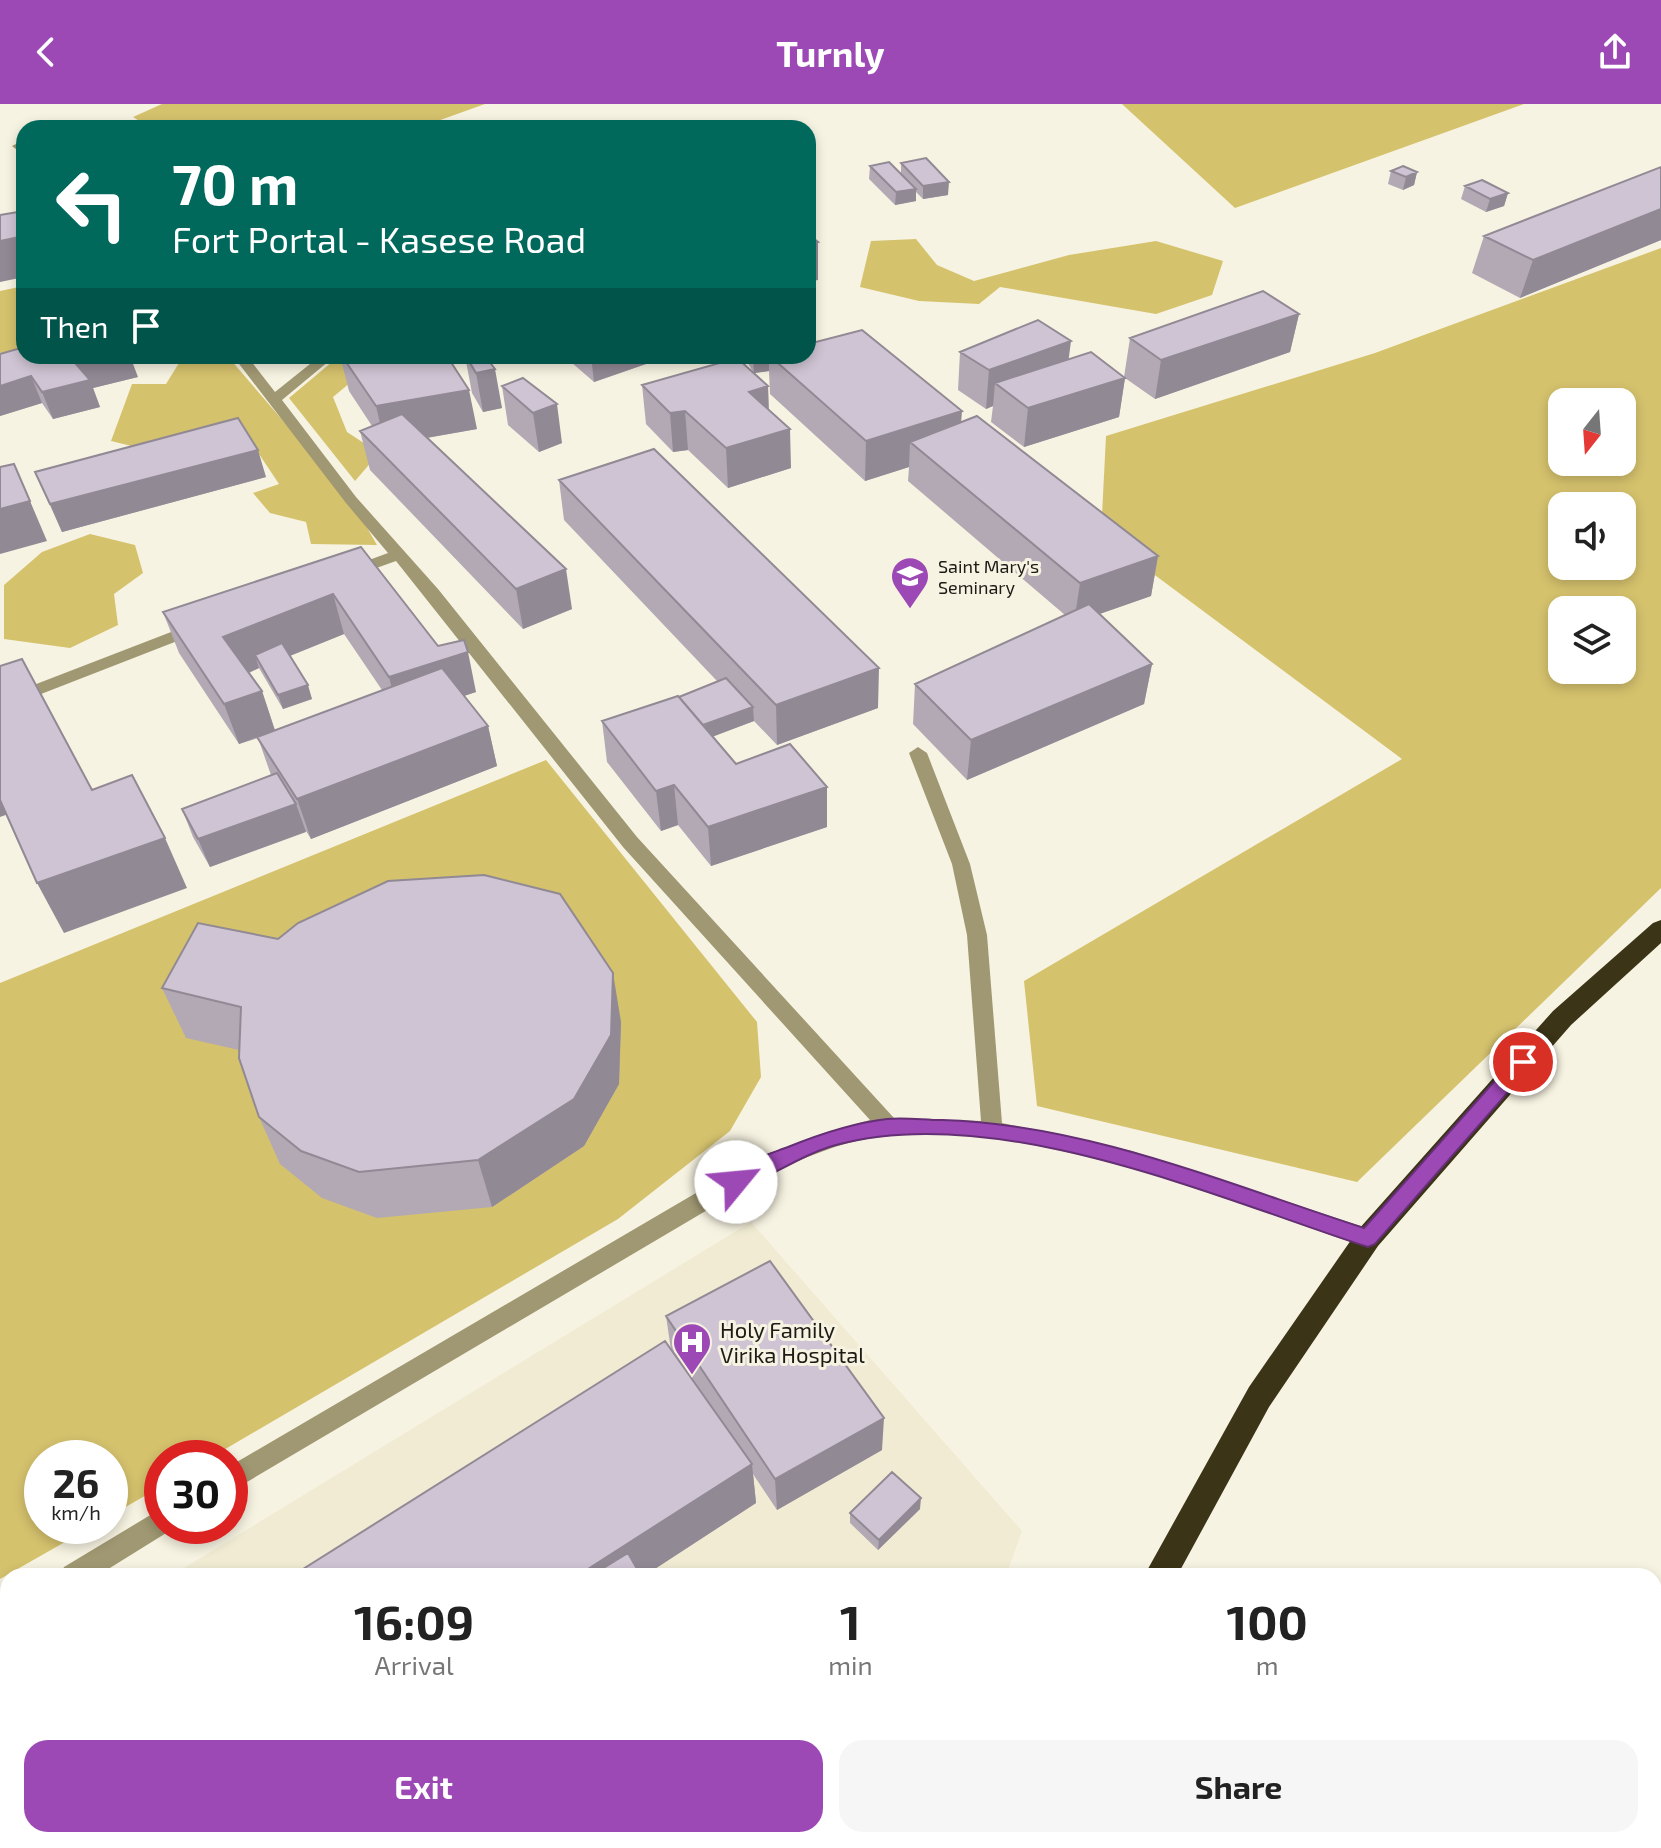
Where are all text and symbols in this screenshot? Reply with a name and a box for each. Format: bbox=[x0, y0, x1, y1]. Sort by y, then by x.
icon: back bbox=[24, 30, 68, 74]
icon: share bbox=[1593, 30, 1637, 74]
text: Turnly bbox=[776, 31, 885, 74]
text: 70 m bbox=[172, 149, 298, 216]
icon: left bbox=[40, 152, 144, 256]
text: Fort Portal - Kasese Road bbox=[172, 217, 586, 260]
icon: arrive bbox=[124, 304, 168, 348]
text: Then bbox=[40, 308, 108, 344]
north arrow bbox=[1548, 388, 1636, 476]
map controls bbox=[1548, 388, 1636, 684]
button: sound bbox=[1548, 492, 1636, 580]
school or university icon: Saint Mary's Seminary bbox=[889, 555, 931, 610]
place label: Saint Mary's Seminary bbox=[938, 555, 1039, 598]
button: layers bbox=[1548, 596, 1636, 684]
pin bbox=[1489, 1028, 1557, 1096]
icon: arrive bbox=[1501, 1040, 1545, 1084]
position arrow bbox=[694, 1140, 778, 1224]
place label: Holy Family Virika Hospital bbox=[720, 1316, 865, 1367]
hospital icon: Holy Family Virika Hospital bbox=[671, 1321, 713, 1376]
speed limit sign: 30 bbox=[144, 1440, 248, 1544]
text: 26 bbox=[53, 1458, 99, 1506]
text: km/h bbox=[51, 1500, 101, 1524]
text: 16:09 bbox=[354, 1592, 474, 1650]
text: 1 bbox=[840, 1592, 861, 1650]
text: 100 bbox=[1227, 1592, 1308, 1650]
text: Arrival bbox=[375, 1649, 454, 1680]
text: min bbox=[828, 1649, 873, 1680]
text: m bbox=[1256, 1649, 1279, 1680]
button: Exit bbox=[24, 1740, 823, 1832]
button: Share bbox=[839, 1740, 1638, 1832]

